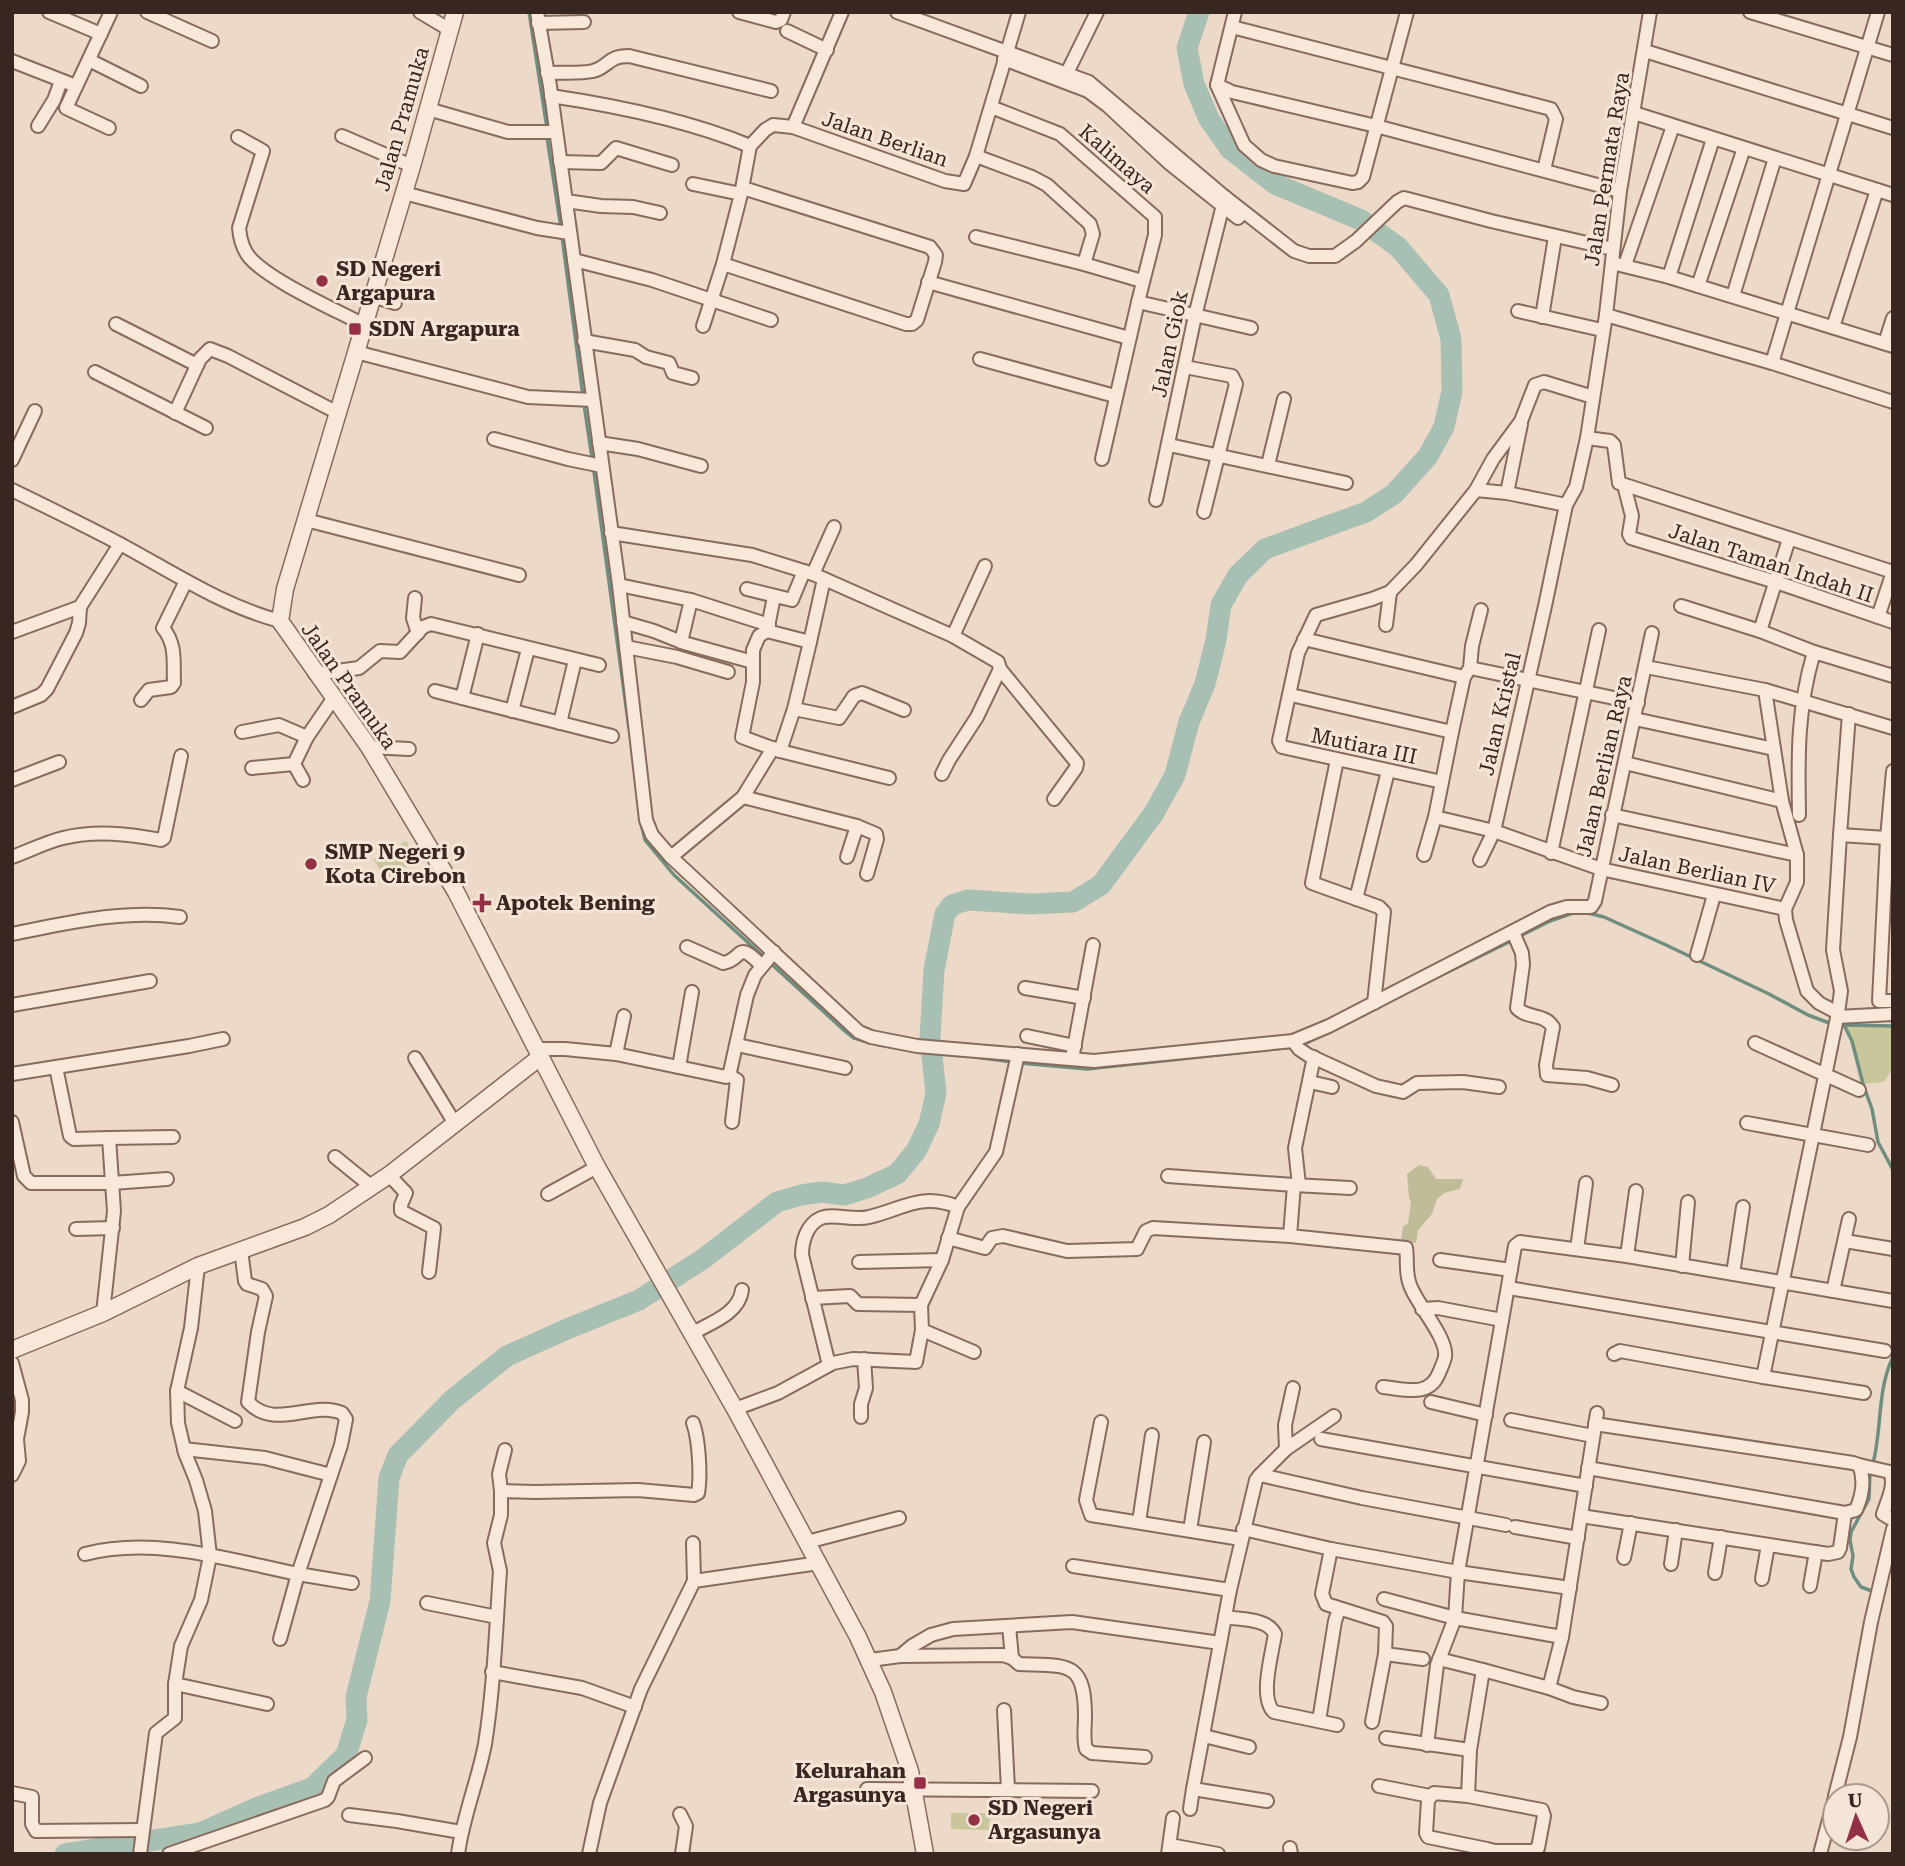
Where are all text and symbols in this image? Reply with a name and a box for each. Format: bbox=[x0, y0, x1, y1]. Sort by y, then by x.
street label: Jalan Pramuka bbox=[370, 44, 434, 194]
street label: Jalan Permata Raya bbox=[1580, 70, 1634, 268]
street label: Jalan Berlian bbox=[819, 106, 952, 172]
street label: Kalimaya bbox=[1074, 119, 1160, 199]
place label: SD Negeri Argapura bbox=[336, 257, 441, 305]
marker: SD Negeri Argapura bbox=[314, 273, 330, 289]
street label: Jalan Giok bbox=[1147, 288, 1193, 400]
place label: SDN Argapura bbox=[369, 317, 520, 341]
marker: SDN Argapura bbox=[347, 321, 363, 337]
street label: Jalan Taman Indah II bbox=[1666, 519, 1876, 607]
street label: Jalan Pramuka bbox=[296, 618, 402, 754]
street label: Jalan Kristal bbox=[1474, 650, 1526, 778]
street label: Jalan Berlian Raya bbox=[1571, 672, 1637, 859]
street label: Mutiara III bbox=[1309, 723, 1419, 769]
place label: SMP Negeri 9 Kota Cirebon bbox=[325, 840, 466, 888]
street label: Jalan Berlian IV bbox=[1616, 842, 1778, 898]
marker: SMP Negeri 9 Kota Cirebon bbox=[303, 856, 319, 872]
place label: Apotek Bening bbox=[496, 891, 655, 915]
marker: Apotek Bening bbox=[474, 895, 490, 911]
place label: Kelurahan Argasunya bbox=[793, 1759, 907, 1807]
marker: Kelurahan Argasunya bbox=[912, 1775, 928, 1791]
north arrow bbox=[1821, 1782, 1891, 1852]
text: U bbox=[1847, 1789, 1863, 1812]
place label: SD Negeri Argasunya bbox=[988, 1796, 1101, 1844]
marker: SD Negeri Argasunya bbox=[966, 1812, 982, 1828]

